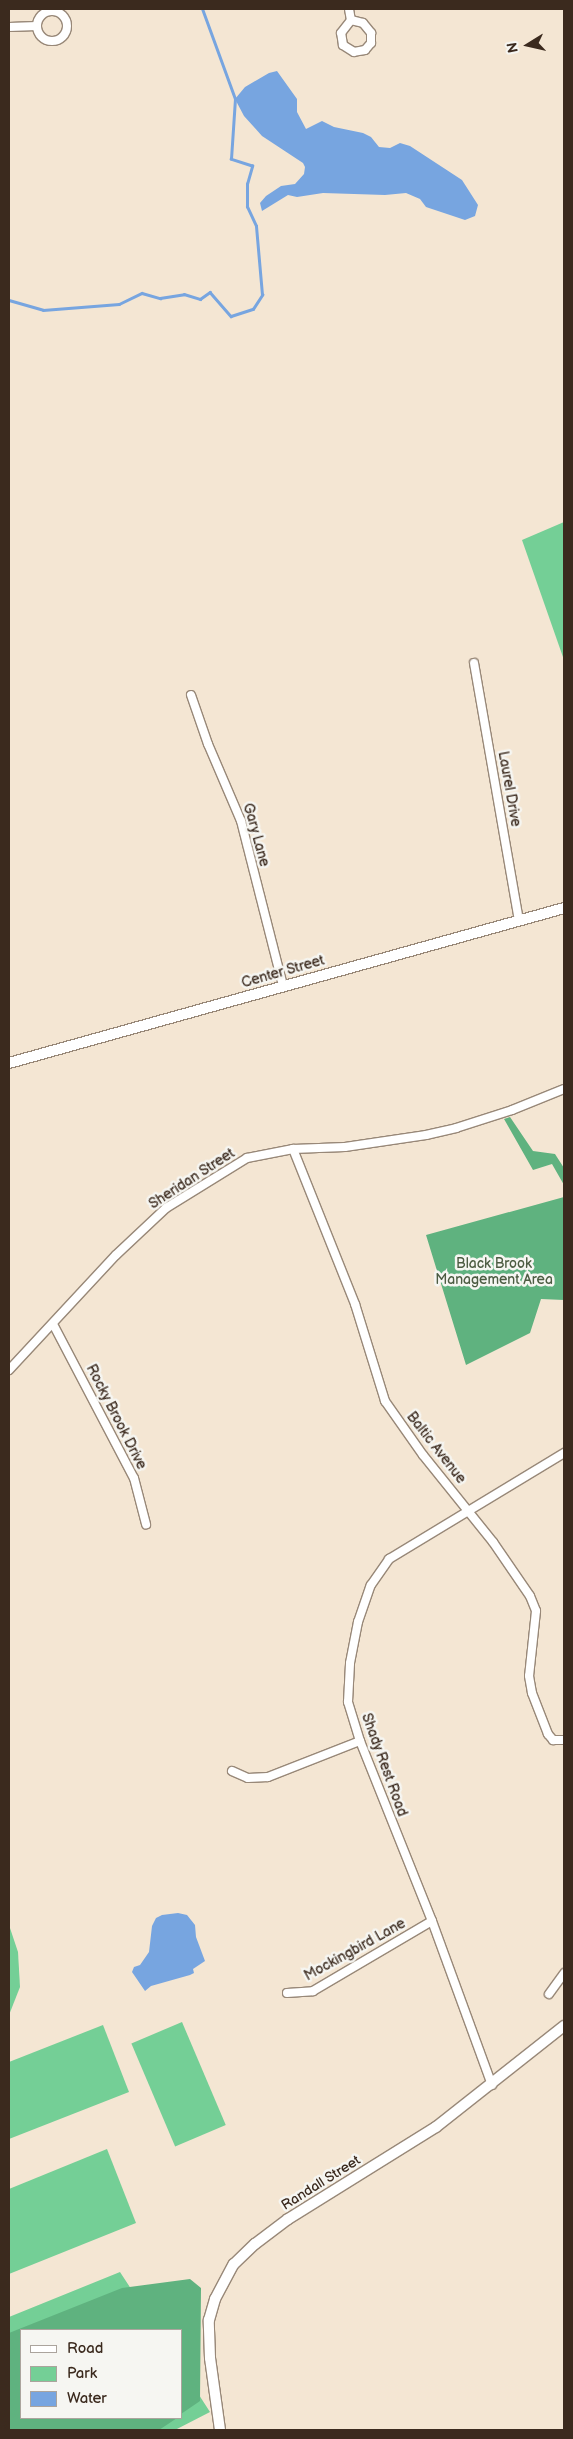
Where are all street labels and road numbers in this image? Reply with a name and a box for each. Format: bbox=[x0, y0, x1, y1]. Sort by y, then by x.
street label: Laurel Drive bbox=[494, 750, 524, 828]
street label: Gary Lane bbox=[239, 801, 273, 869]
street label: Center Street bbox=[240, 952, 326, 992]
street label: Sheridan Street bbox=[146, 1145, 238, 1213]
street label: Rocky Brook Drive bbox=[82, 1361, 150, 1473]
street label: Baltic Avenue bbox=[403, 1409, 469, 1487]
street label: Shady Rest Road bbox=[357, 1711, 411, 1819]
street label: Mockingbird Lane bbox=[301, 1915, 409, 1985]
street label: Randall Street bbox=[278, 2152, 364, 2214]

